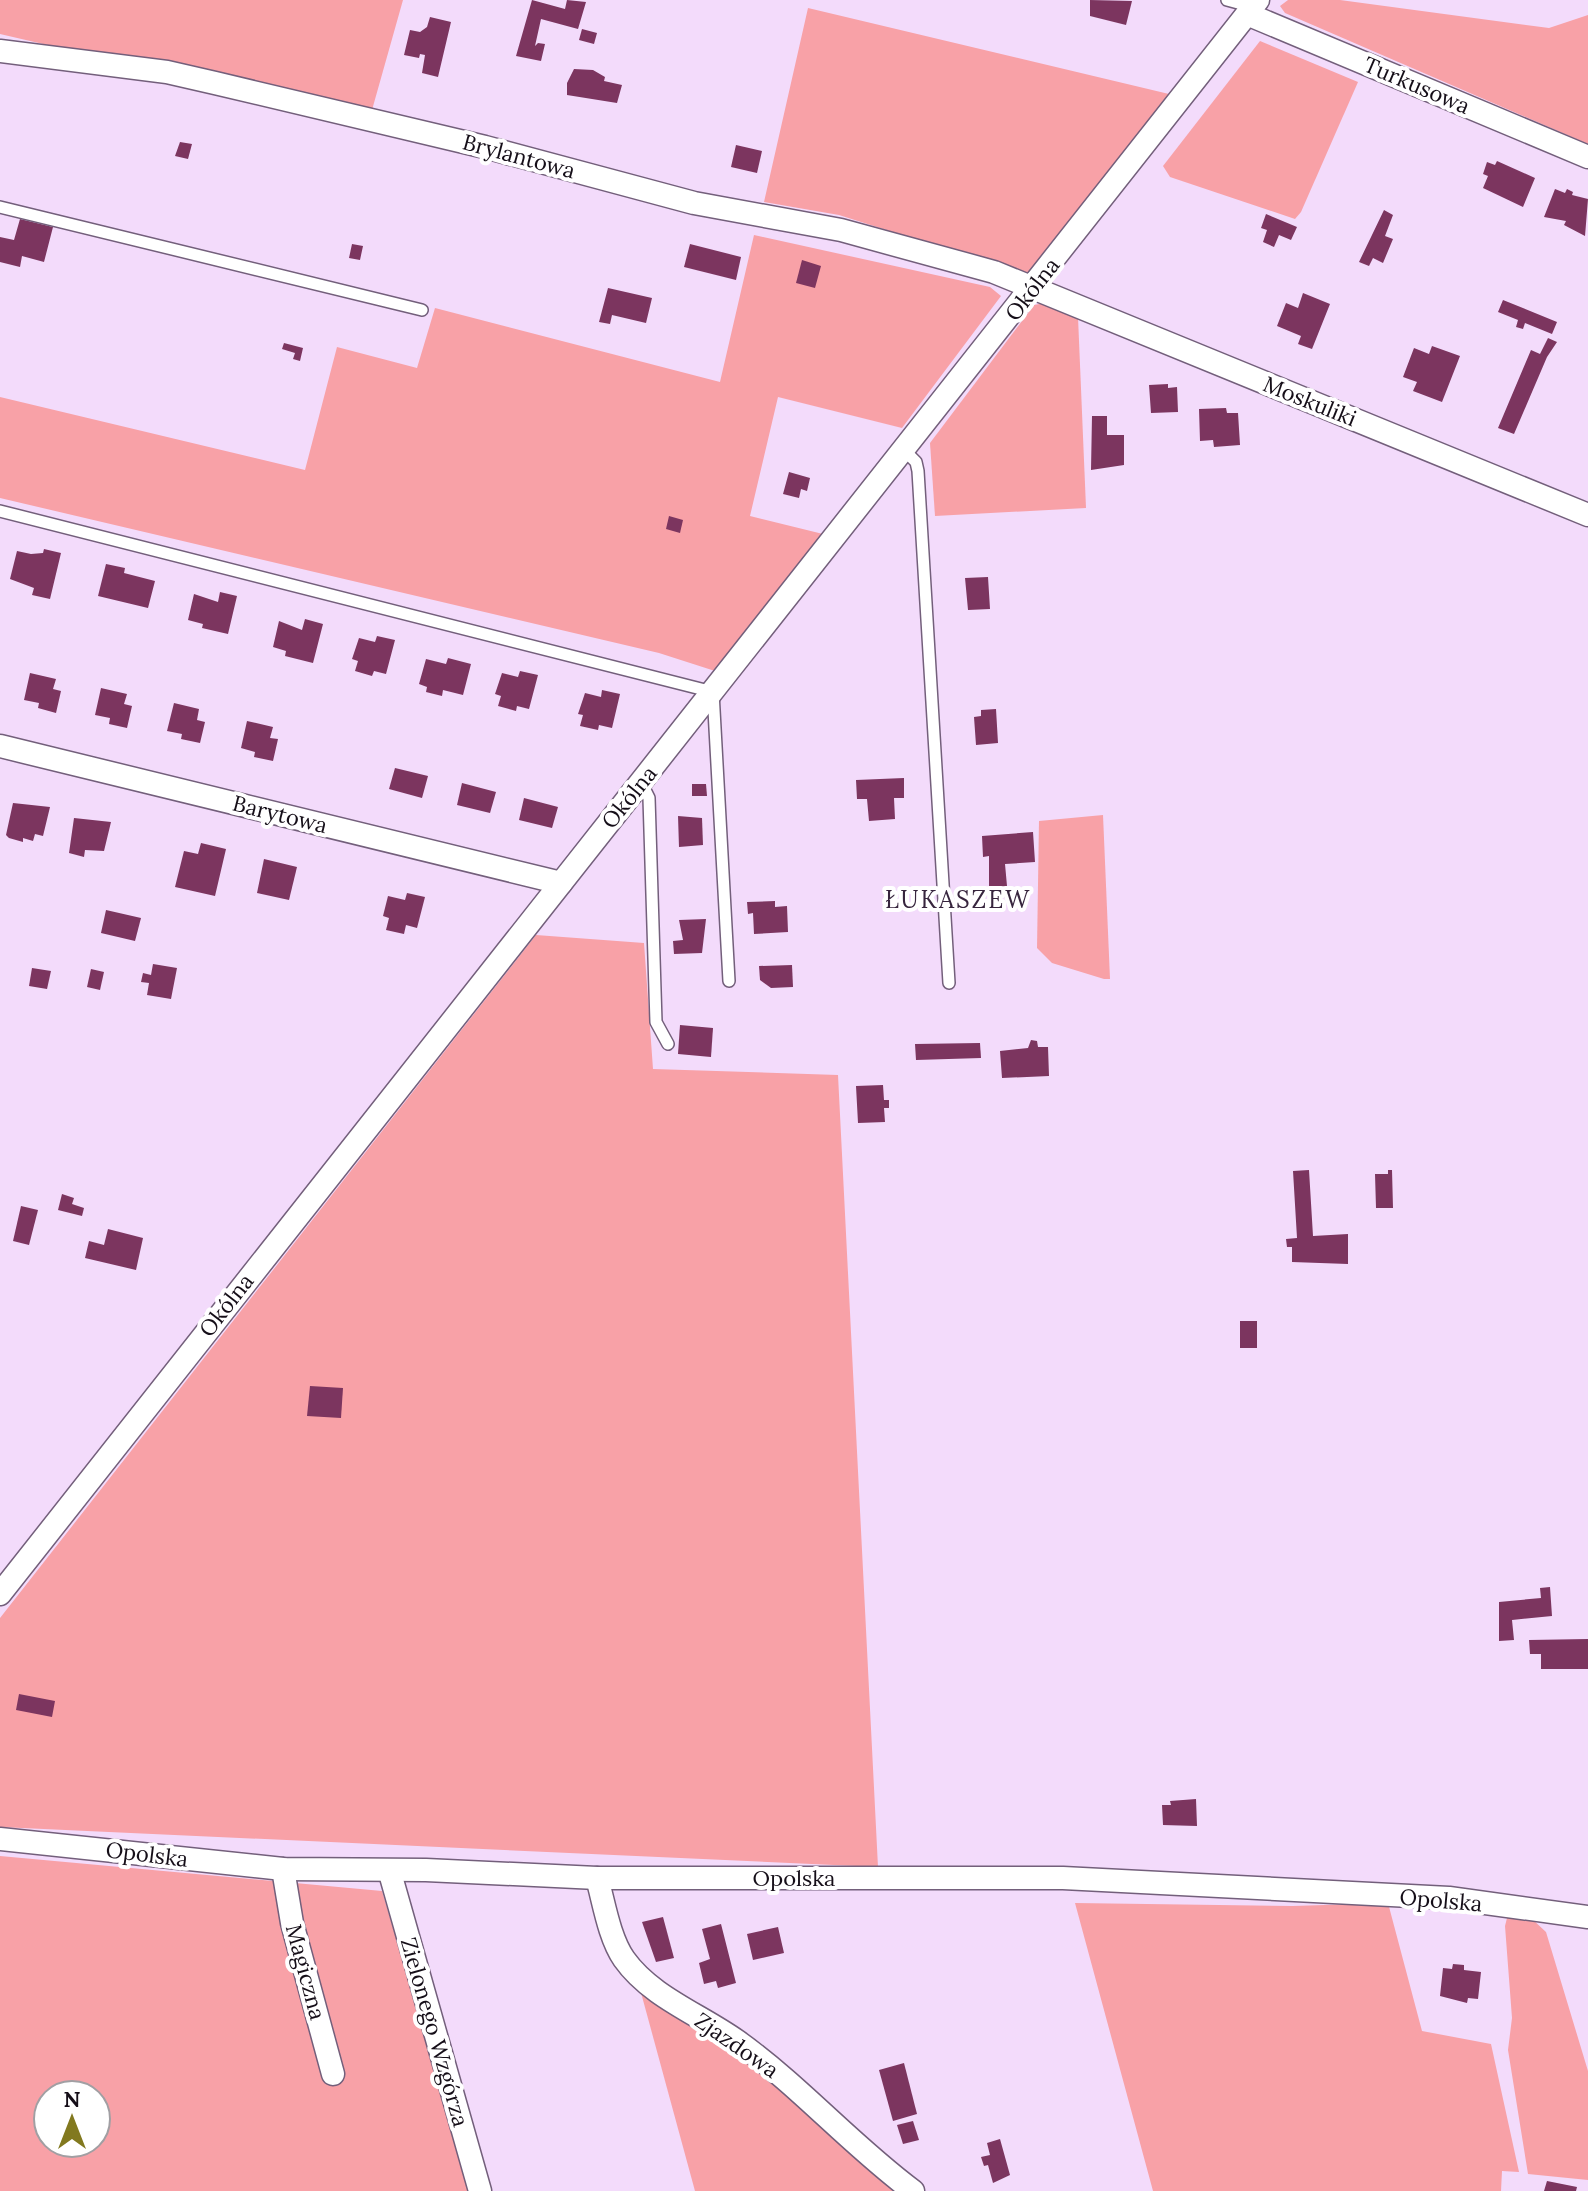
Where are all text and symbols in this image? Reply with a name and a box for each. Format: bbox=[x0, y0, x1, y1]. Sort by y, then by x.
street label: Turkusowa bbox=[1360, 50, 1474, 120]
street label: Brylantowa bbox=[460, 128, 578, 184]
street label: Okólna bbox=[999, 252, 1065, 326]
street label: Moskuliki bbox=[1259, 370, 1361, 432]
street label: Okólna bbox=[595, 760, 663, 834]
street label: Barytowa bbox=[230, 789, 330, 839]
district label: ŁUKASZEW bbox=[885, 884, 1031, 915]
street label: Okólna bbox=[193, 1268, 259, 1342]
street label: Opolska bbox=[104, 1835, 190, 1873]
street label: Opolska bbox=[753, 1864, 835, 1892]
street label: Opolska bbox=[1399, 1882, 1483, 1918]
street label: Magiczna bbox=[280, 1921, 332, 2023]
street label: Zielonego Wzgórza bbox=[395, 1934, 475, 2130]
street label: Zjazdowa bbox=[690, 2006, 784, 2084]
north arrow bbox=[32, 2079, 112, 2159]
text: N bbox=[63, 2085, 81, 2113]

